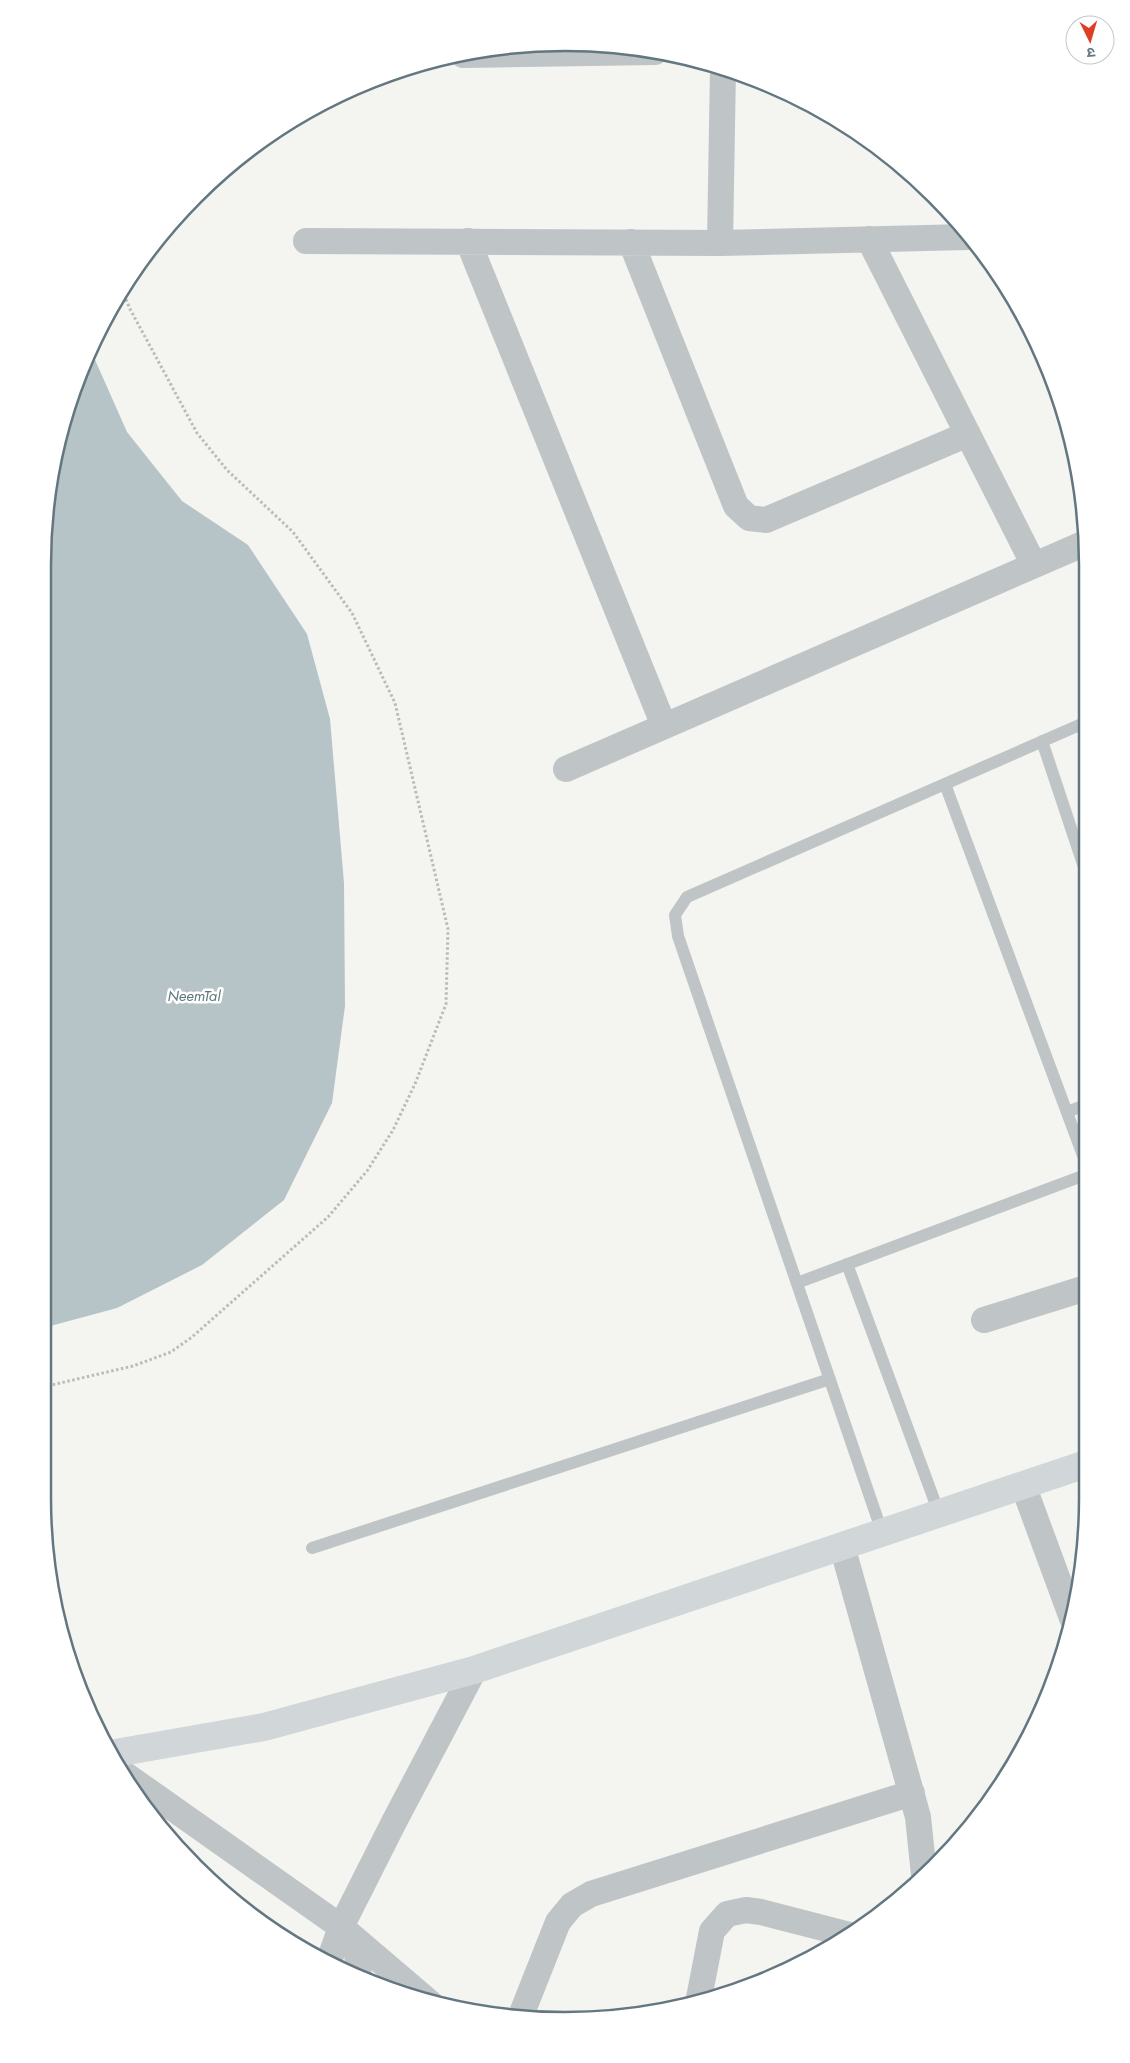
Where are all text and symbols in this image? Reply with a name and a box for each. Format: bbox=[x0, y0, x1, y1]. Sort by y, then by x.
north arrow bbox=[1065, 15, 1115, 65]
text: उ bbox=[1085, 43, 1096, 63]
water label: NeemTal bbox=[167, 985, 221, 1007]

